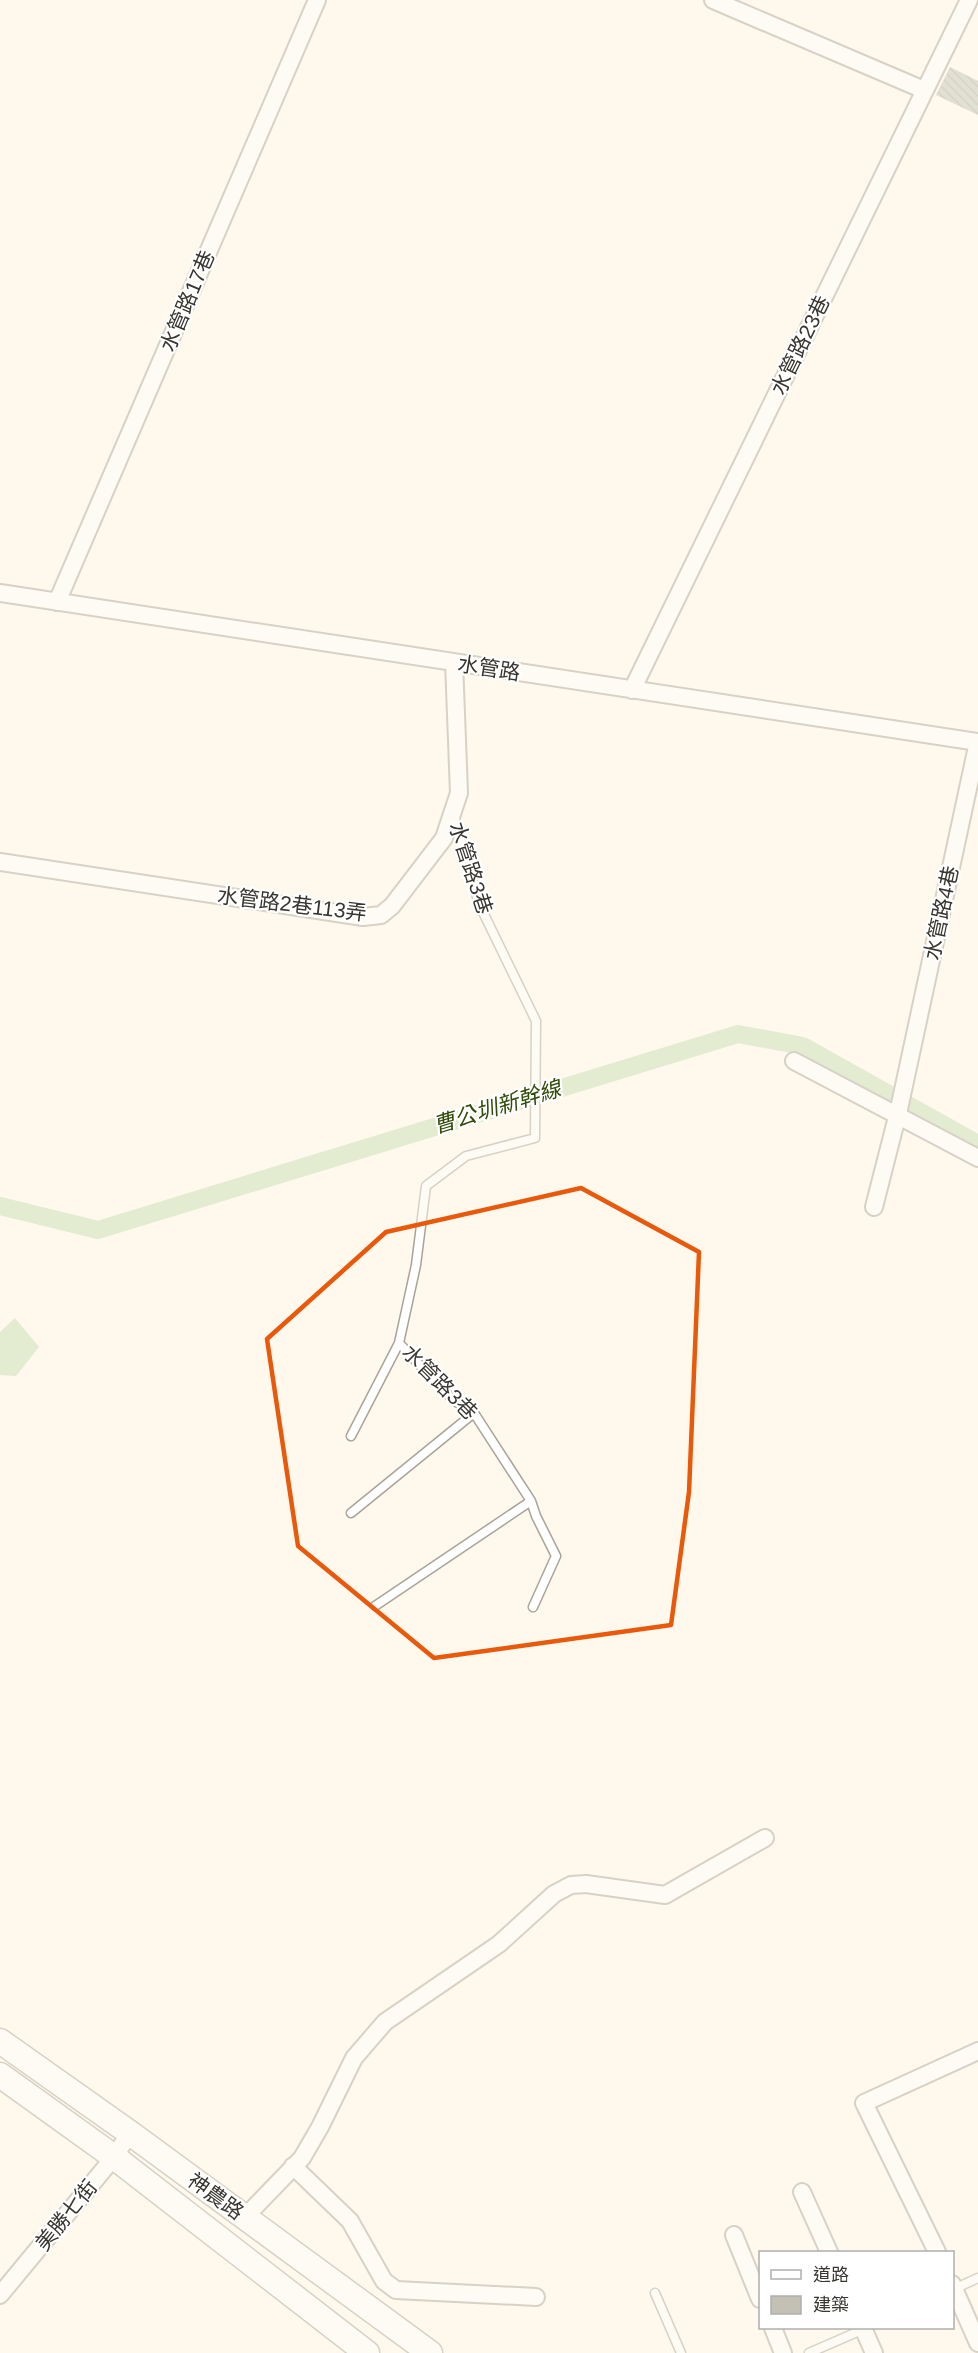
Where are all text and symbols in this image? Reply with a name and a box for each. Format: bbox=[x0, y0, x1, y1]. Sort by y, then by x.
street label: 水管路17巷 bbox=[155, 247, 219, 355]
street label: 水管路23巷 bbox=[766, 292, 834, 398]
street label: 水管路 bbox=[456, 652, 522, 684]
street label: 水管路3巷 bbox=[445, 819, 497, 917]
street label: 水管路4巷 bbox=[920, 864, 962, 962]
street label: 水管路2巷113弄 bbox=[216, 883, 368, 925]
water label: 曹公圳新幹線 bbox=[430, 1075, 567, 1138]
street label: 水管路3巷 bbox=[398, 1340, 482, 1424]
street label: 神農路 bbox=[184, 2168, 248, 2224]
street label: 美勝七街 bbox=[31, 2175, 101, 2255]
legend bbox=[759, 2251, 954, 2329]
text: 道路 bbox=[813, 2265, 849, 2285]
text: 建築 bbox=[813, 2295, 849, 2315]

